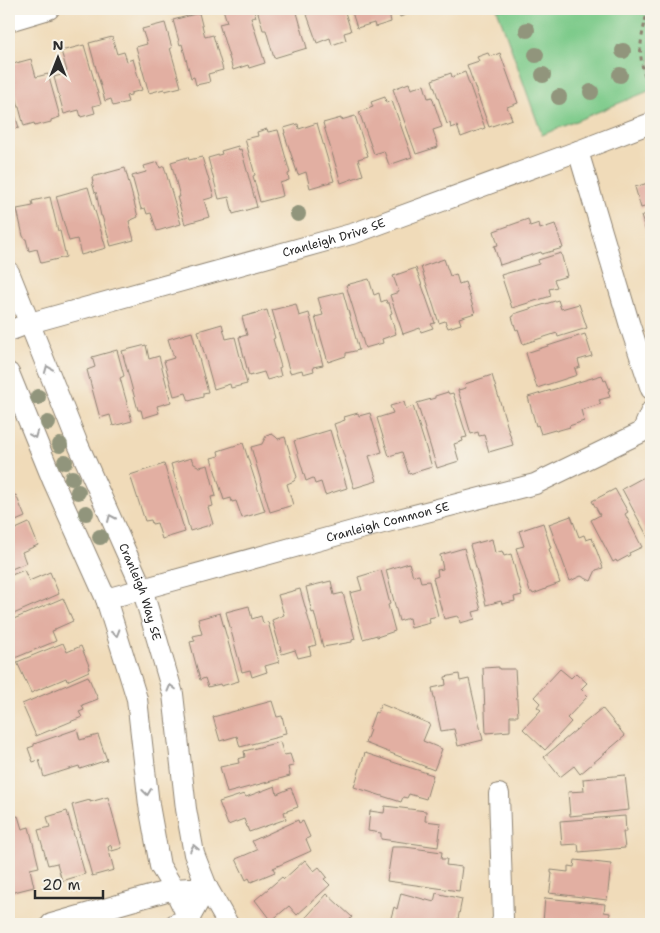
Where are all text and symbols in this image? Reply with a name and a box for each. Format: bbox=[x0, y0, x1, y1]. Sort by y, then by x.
north arrow bbox=[32, 32, 82, 82]
text: N bbox=[52, 36, 64, 54]
street label: Cranleigh Drive SE bbox=[281, 215, 387, 261]
one-way arrow bbox=[44, 365, 54, 374]
one-way arrow bbox=[28, 430, 38, 439]
street label: Cranleigh Common SE bbox=[324, 498, 451, 546]
one-way arrow bbox=[107, 514, 118, 523]
street label: Cranleigh Way SE bbox=[115, 541, 165, 642]
one-way arrow bbox=[111, 628, 121, 637]
one-way arrow bbox=[166, 683, 177, 692]
one-way arrow bbox=[141, 788, 152, 796]
one-way arrow bbox=[189, 844, 199, 853]
scale bar bbox=[35, 868, 102, 900]
text: 20 m bbox=[42, 875, 81, 895]

